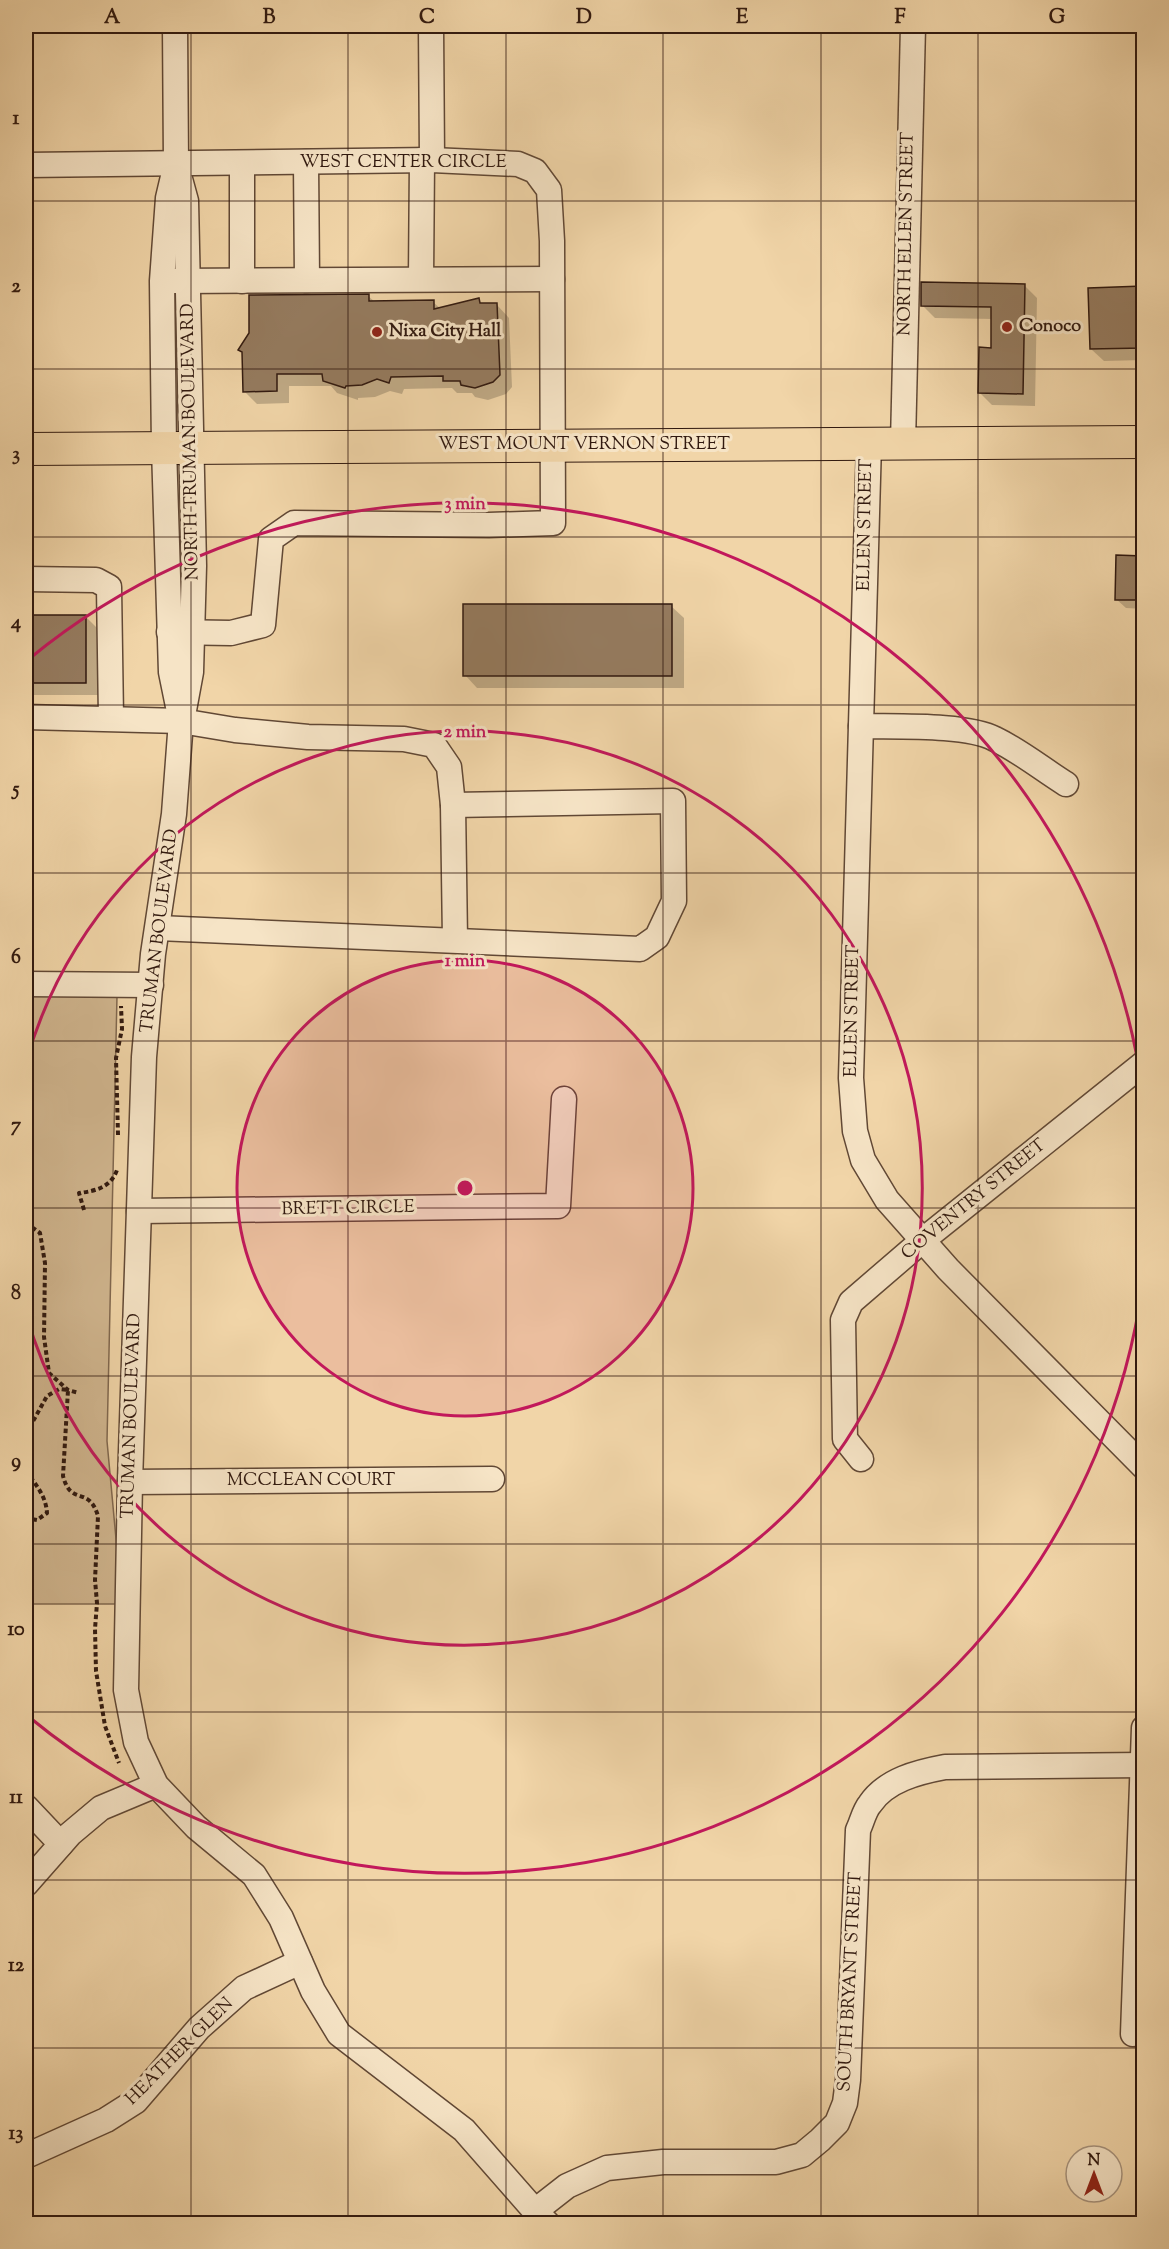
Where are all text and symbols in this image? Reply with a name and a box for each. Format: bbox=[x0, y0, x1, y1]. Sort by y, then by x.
text: A bbox=[104, 4, 121, 33]
text: B bbox=[263, 4, 276, 33]
text: C bbox=[419, 4, 435, 33]
text: D bbox=[576, 4, 592, 33]
text: E bbox=[736, 4, 749, 33]
text: F bbox=[894, 4, 906, 33]
text: G bbox=[1049, 4, 1066, 33]
text: 1 bbox=[13, 105, 20, 134]
street label: NORTH ELLEN STREET bbox=[892, 131, 922, 336]
street label: WEST CENTER CIRCLE bbox=[299, 150, 507, 176]
text: 2 bbox=[11, 273, 21, 302]
street label: NORTH TRUMAN BOULEVARD bbox=[176, 303, 206, 581]
place label: Conoco bbox=[1019, 314, 1081, 340]
place label: Nixa City Hall bbox=[389, 319, 502, 345]
marker: Conoco bbox=[1000, 320, 1014, 334]
marker: Nixa City Hall bbox=[370, 325, 384, 339]
street label: WEST MOUNT VERNON STREET bbox=[438, 432, 730, 458]
text: 3 bbox=[12, 441, 20, 470]
street label: ELLEN STREET bbox=[852, 458, 880, 591]
text: 3 min bbox=[444, 492, 486, 518]
text: 4 bbox=[10, 609, 21, 638]
text: 2 min bbox=[444, 720, 487, 746]
text: 5 bbox=[11, 776, 20, 805]
street label: TRUMAN BOULEVARD bbox=[135, 827, 185, 1035]
text: 6 bbox=[11, 944, 21, 973]
street label: ELLEN STREET bbox=[839, 944, 867, 1077]
text: 1 min bbox=[445, 949, 486, 975]
text: 7 bbox=[11, 1112, 22, 1141]
street label: COVENTRY STREET bbox=[896, 1133, 1052, 1267]
centre of rings bbox=[455, 1178, 475, 1198]
street label: BRETT CIRCLE bbox=[281, 1195, 415, 1223]
text: 8 bbox=[11, 1280, 21, 1309]
street label: TRUMAN BOULEVARD bbox=[115, 1313, 149, 1519]
text: 9 bbox=[11, 1448, 21, 1477]
street label: MCCLEAN COURT bbox=[227, 1468, 396, 1494]
text: 10 bbox=[7, 1616, 25, 1645]
text: 11 bbox=[9, 1784, 23, 1813]
street label: SOUTH BRYANT STREET bbox=[832, 1871, 870, 2092]
text: 12 bbox=[8, 1952, 25, 1981]
street label: HEATHER GLEN bbox=[120, 1992, 240, 2112]
text: 13 bbox=[9, 2120, 23, 2149]
north arrow bbox=[1064, 2144, 1124, 2204]
text: N bbox=[1088, 2150, 1101, 2173]

